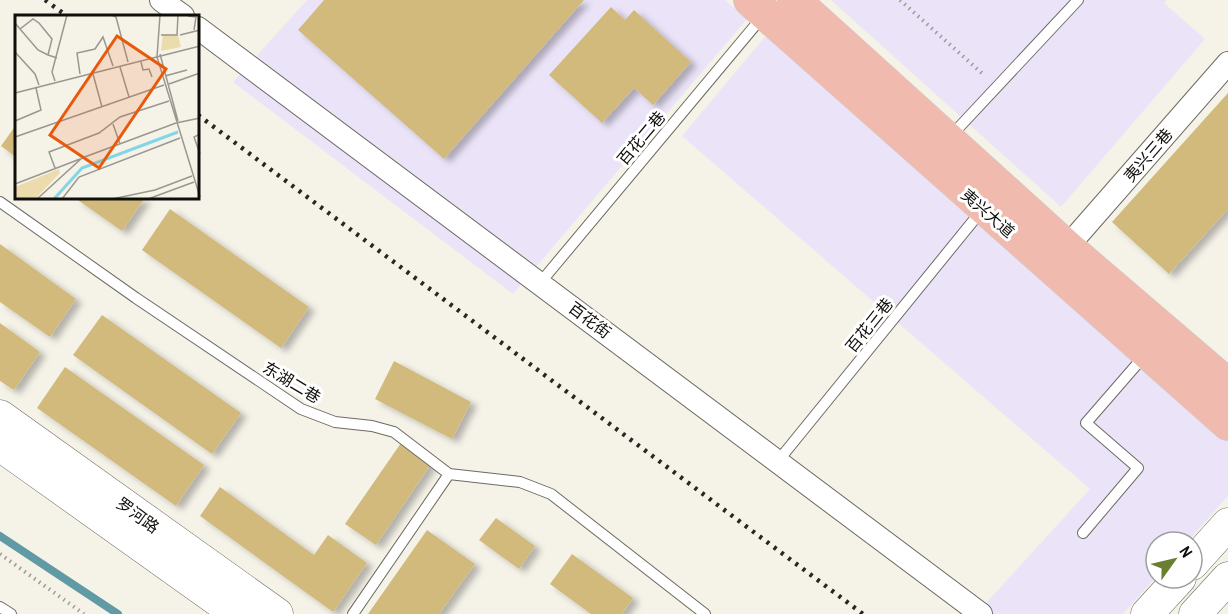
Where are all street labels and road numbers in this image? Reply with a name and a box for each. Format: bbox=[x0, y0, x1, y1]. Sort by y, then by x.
street label: 百花二巷 bbox=[612, 106, 670, 170]
street label: 夷兴三巷 bbox=[1119, 124, 1177, 186]
street label: 夷兴大道 bbox=[957, 184, 1019, 242]
street label: 百花三巷 bbox=[840, 293, 898, 357]
street label: 百花街 bbox=[564, 297, 616, 343]
street label: 东湖二巷 bbox=[259, 356, 325, 408]
street label: 罗河路 bbox=[112, 492, 164, 538]

